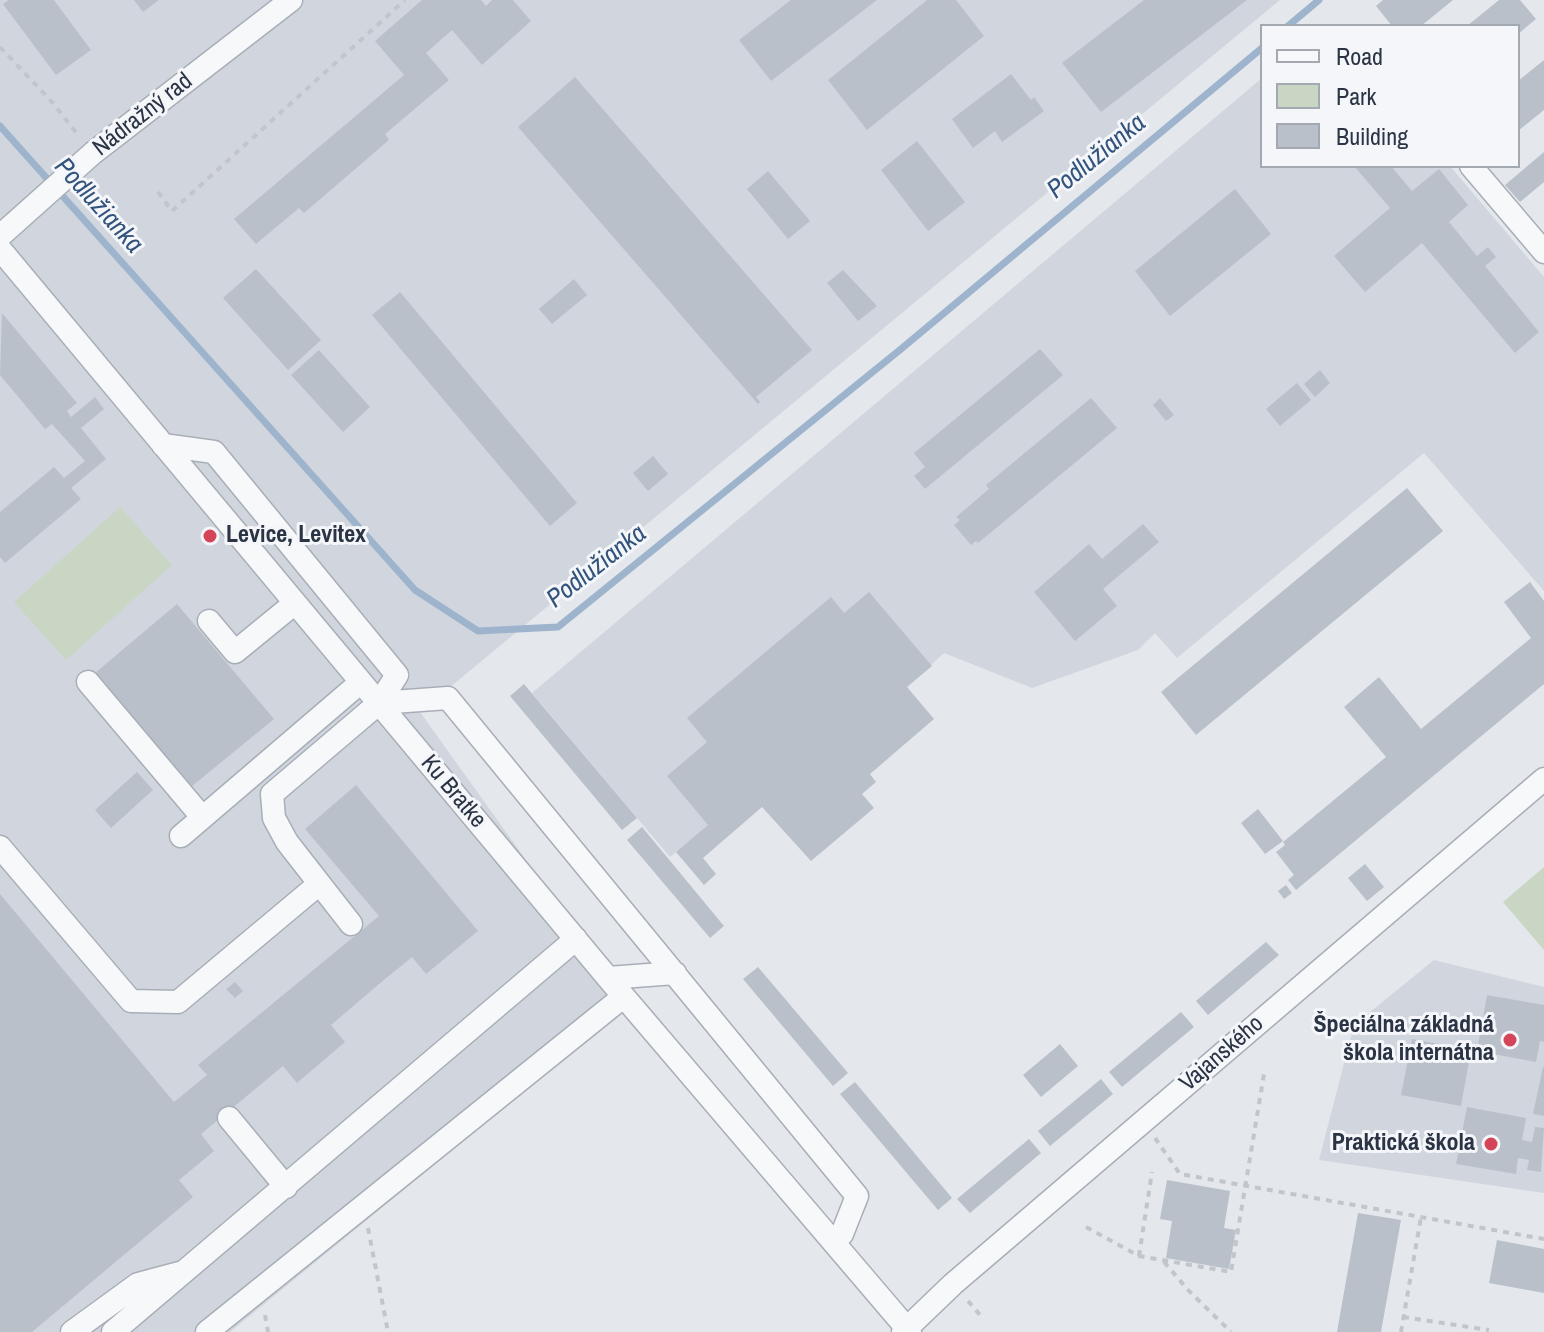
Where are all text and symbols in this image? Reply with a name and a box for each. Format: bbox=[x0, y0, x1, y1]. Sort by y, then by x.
legend bbox=[1260, 24, 1520, 168]
text: Road bbox=[1336, 40, 1383, 72]
street label: Nádražný rad bbox=[88, 67, 198, 163]
text: Park bbox=[1336, 80, 1376, 112]
water label: Podlužianka bbox=[1042, 108, 1152, 206]
text: Building bbox=[1336, 120, 1408, 152]
water label: Podlužianka bbox=[47, 152, 149, 260]
water label: Podlužianka bbox=[541, 519, 653, 615]
place label: Levice, Levitex bbox=[226, 522, 366, 550]
marker: Levice, Levitex bbox=[201, 527, 219, 545]
street label: Ku Bratke bbox=[414, 750, 492, 834]
street label: Vajanského bbox=[1174, 1010, 1270, 1098]
place label: Špeciálna základná škola internátna bbox=[1313, 1012, 1494, 1068]
marker: Špeciálna základná škola internátna bbox=[1501, 1031, 1519, 1049]
place label: Praktická škola bbox=[1332, 1130, 1475, 1158]
marker: Praktická škola bbox=[1482, 1135, 1500, 1153]

